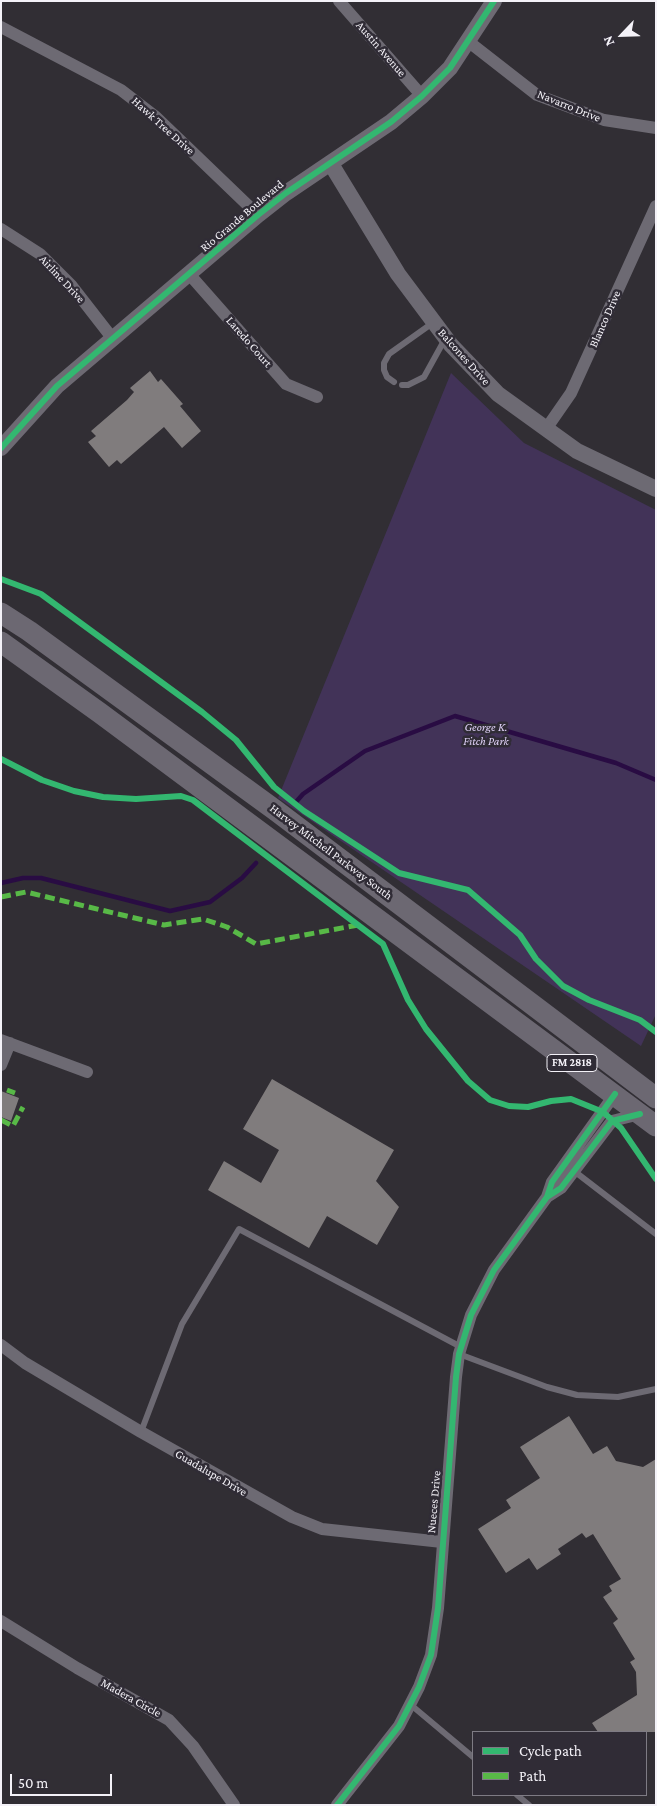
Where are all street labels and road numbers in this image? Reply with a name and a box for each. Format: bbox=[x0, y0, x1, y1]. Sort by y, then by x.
street label: Austin Avenue bbox=[353, 18, 409, 80]
street label: Navarro Drive bbox=[535, 87, 603, 125]
street label: Hawk Tree Drive bbox=[129, 94, 197, 158]
street label: Rio Grande Boulevard bbox=[198, 177, 286, 255]
street label: Airline Drive bbox=[36, 252, 88, 306]
street label: Blanco Drive bbox=[586, 288, 624, 350]
street label: Laredo Court bbox=[223, 314, 275, 370]
street label: Balcones Drive bbox=[435, 326, 493, 388]
street label: Harvey Mitchell Parkway South bbox=[267, 801, 395, 903]
road number: FM 2818 bbox=[547, 1054, 597, 1072]
street label: Guadalupe Drive bbox=[172, 1447, 250, 1499]
street label: Nueces Drive bbox=[424, 1470, 444, 1534]
street label: Madera Circle bbox=[98, 1676, 164, 1720]

